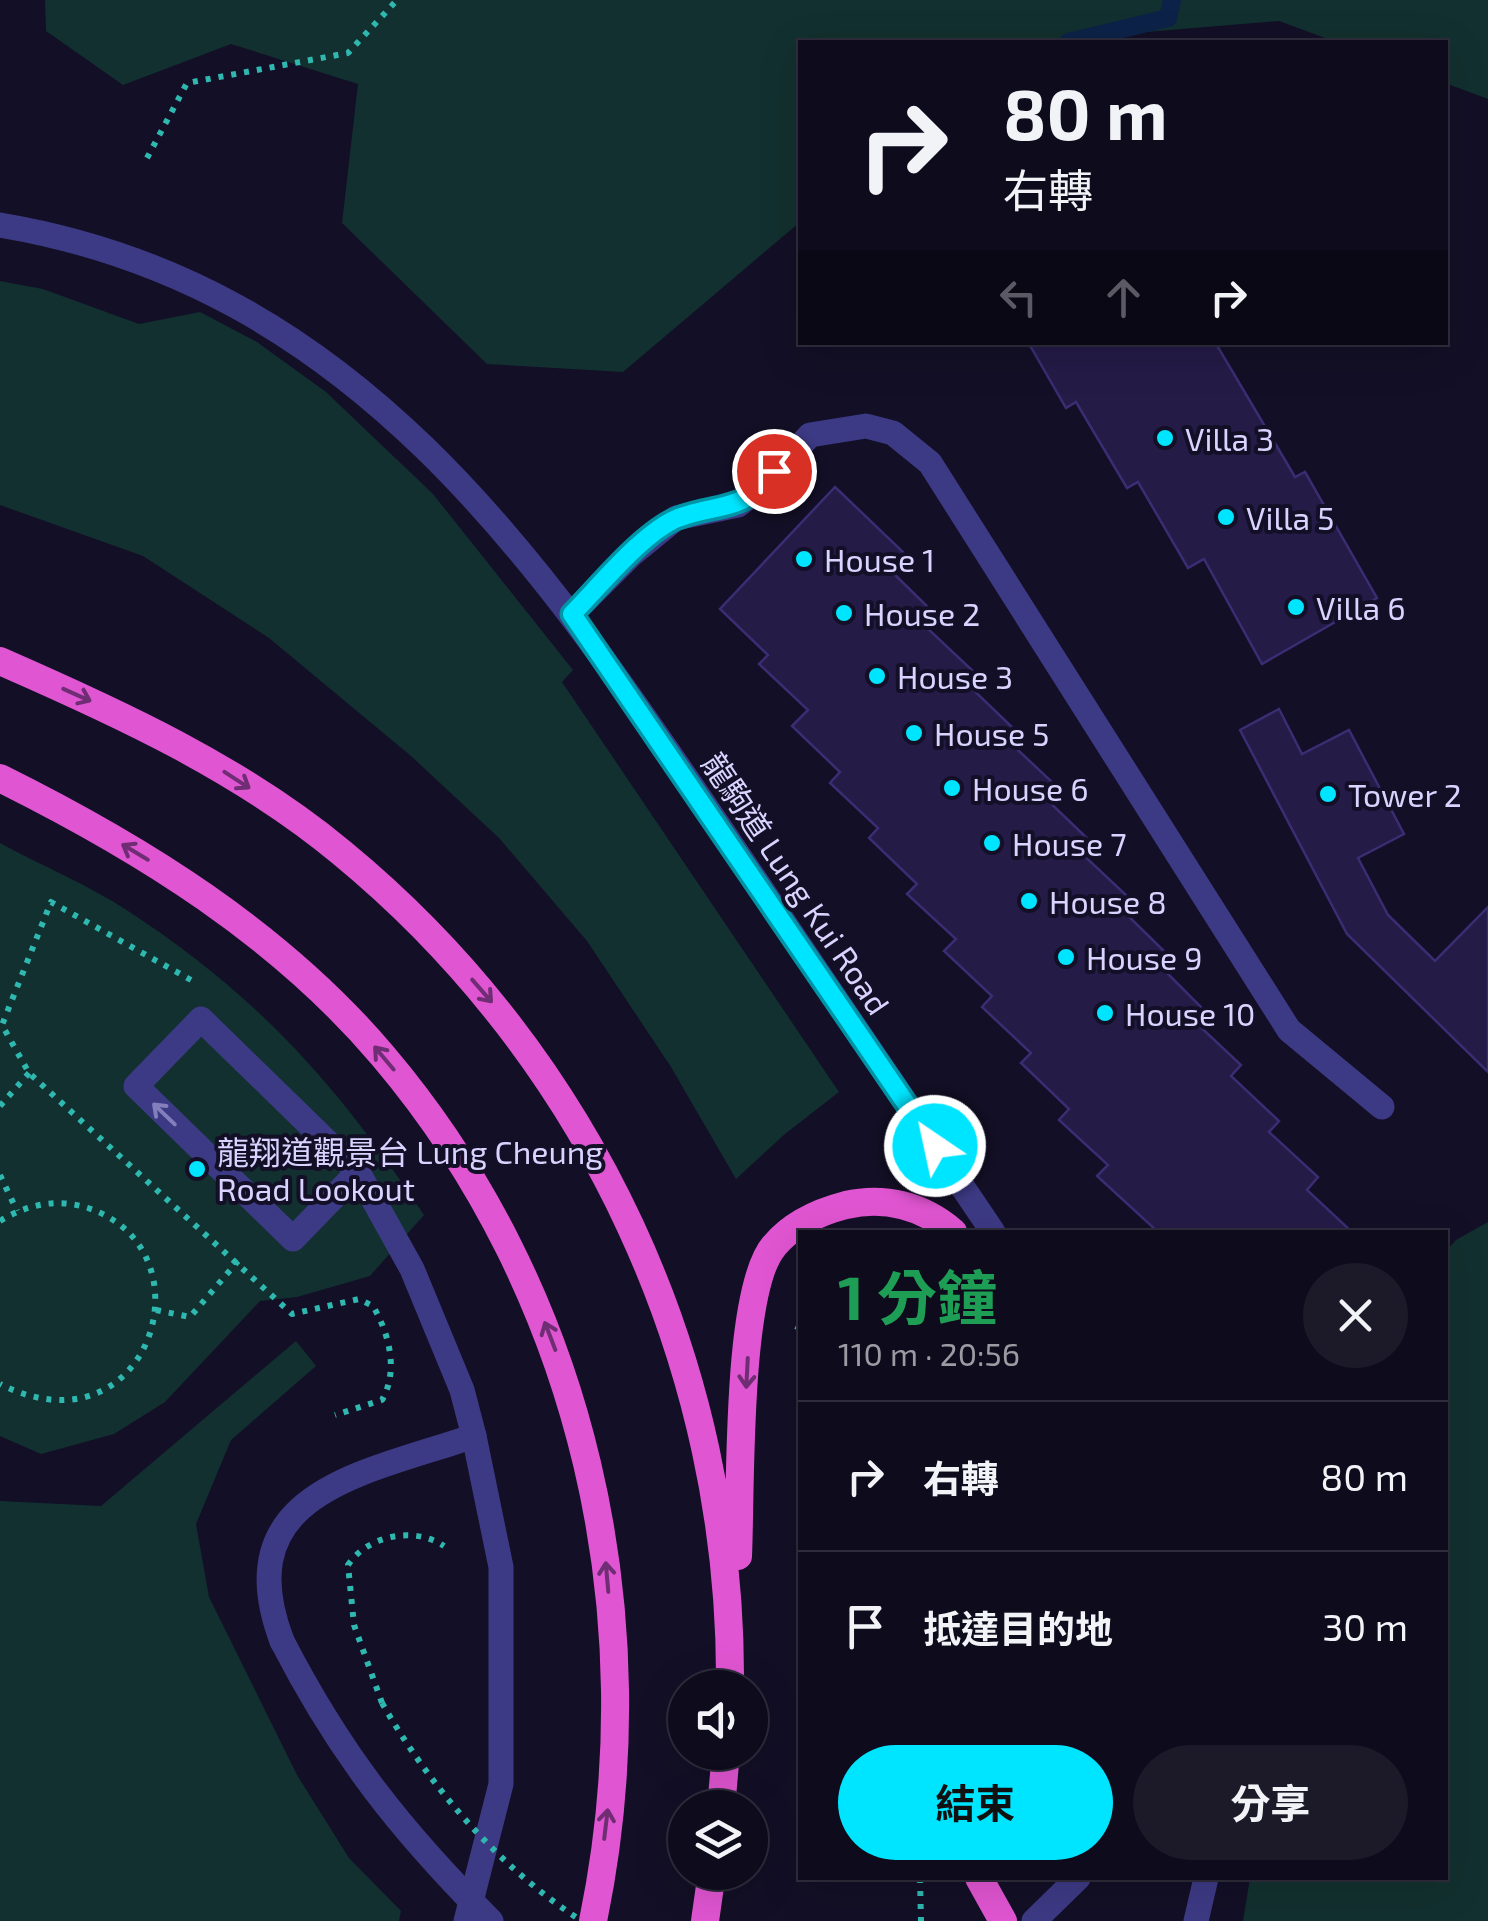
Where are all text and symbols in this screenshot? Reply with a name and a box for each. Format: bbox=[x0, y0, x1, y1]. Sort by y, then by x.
text: 80 m bbox=[1003, 70, 1168, 154]
icon: right bbox=[838, 80, 968, 210]
text: 右轉 bbox=[1003, 162, 1093, 216]
icon: left bbox=[991, 270, 1046, 325]
icon: ahead bbox=[1096, 270, 1151, 325]
icon: right bbox=[1201, 270, 1256, 325]
place label: Villa 3 bbox=[1185, 419, 1274, 457]
marker: Villa 3 bbox=[1154, 427, 1176, 449]
pin bbox=[732, 429, 817, 514]
icon: arrive bbox=[747, 444, 802, 499]
place label: Villa 5 bbox=[1246, 498, 1334, 536]
marker: Villa 5 bbox=[1215, 506, 1237, 528]
place label: House 1 bbox=[824, 540, 935, 578]
marker: House 1 bbox=[793, 548, 815, 570]
place label: Villa 6 bbox=[1316, 588, 1405, 626]
place label: House 2 bbox=[864, 594, 980, 632]
marker: Villa 6 bbox=[1285, 596, 1307, 618]
marker: House 2 bbox=[833, 602, 855, 624]
place label: House 3 bbox=[897, 657, 1013, 695]
marker: House 3 bbox=[866, 665, 888, 687]
one-way arrow bbox=[61, 687, 92, 705]
place label: House 5 bbox=[934, 714, 1050, 752]
marker: House 5 bbox=[903, 722, 925, 744]
street label: 龍駒道 Lung Kui Road bbox=[695, 745, 899, 1021]
place label: House 6 bbox=[972, 769, 1089, 807]
one-way arrow bbox=[222, 770, 250, 791]
place label: Tower 2 bbox=[1348, 775, 1462, 813]
marker: House 6 bbox=[941, 777, 963, 799]
marker: Tower 2 bbox=[1317, 783, 1339, 805]
place label: House 7 bbox=[1012, 824, 1127, 862]
marker: House 7 bbox=[981, 832, 1003, 854]
one-way arrow bbox=[121, 842, 150, 862]
place label: House 8 bbox=[1049, 882, 1167, 920]
marker: House 8 bbox=[1018, 890, 1040, 912]
place label: House 9 bbox=[1086, 938, 1203, 976]
marker: House 9 bbox=[1055, 946, 1077, 968]
one-way arrow bbox=[471, 978, 494, 1003]
place label: House 10 bbox=[1125, 994, 1255, 1032]
marker: House 10 bbox=[1094, 1002, 1116, 1024]
one-way arrow bbox=[373, 1046, 395, 1072]
position arrow bbox=[883, 1094, 987, 1198]
one-way arrow bbox=[153, 1102, 177, 1126]
place label: 龍翔道觀景台 Lung Cheung Road Lookout bbox=[217, 1132, 603, 1207]
marker: 龍翔道觀景台 Lung Cheung Road Lookout bbox=[186, 1158, 208, 1180]
text: 1 分鐘 bbox=[838, 1260, 997, 1332]
button: close bbox=[1303, 1263, 1408, 1368]
one-way arrow bbox=[540, 1321, 558, 1352]
text: 110 m · 20:56 bbox=[838, 1334, 1020, 1372]
one-way arrow bbox=[737, 1357, 756, 1389]
icon: right bbox=[838, 1449, 893, 1504]
text: 80 m bbox=[1320, 1453, 1408, 1499]
text: 右轉 bbox=[923, 1455, 999, 1501]
one-way arrow bbox=[597, 1562, 616, 1594]
icon: arrive bbox=[838, 1599, 893, 1654]
text: 30 m bbox=[1322, 1603, 1408, 1649]
text: 抵達目的地 bbox=[923, 1605, 1113, 1651]
map controls bbox=[668, 1670, 768, 1890]
button: sound bbox=[668, 1670, 768, 1770]
button: 結束 bbox=[838, 1745, 1113, 1860]
button: 分享 bbox=[1133, 1745, 1408, 1860]
button: layers bbox=[668, 1790, 768, 1890]
one-way arrow bbox=[598, 1809, 616, 1841]

